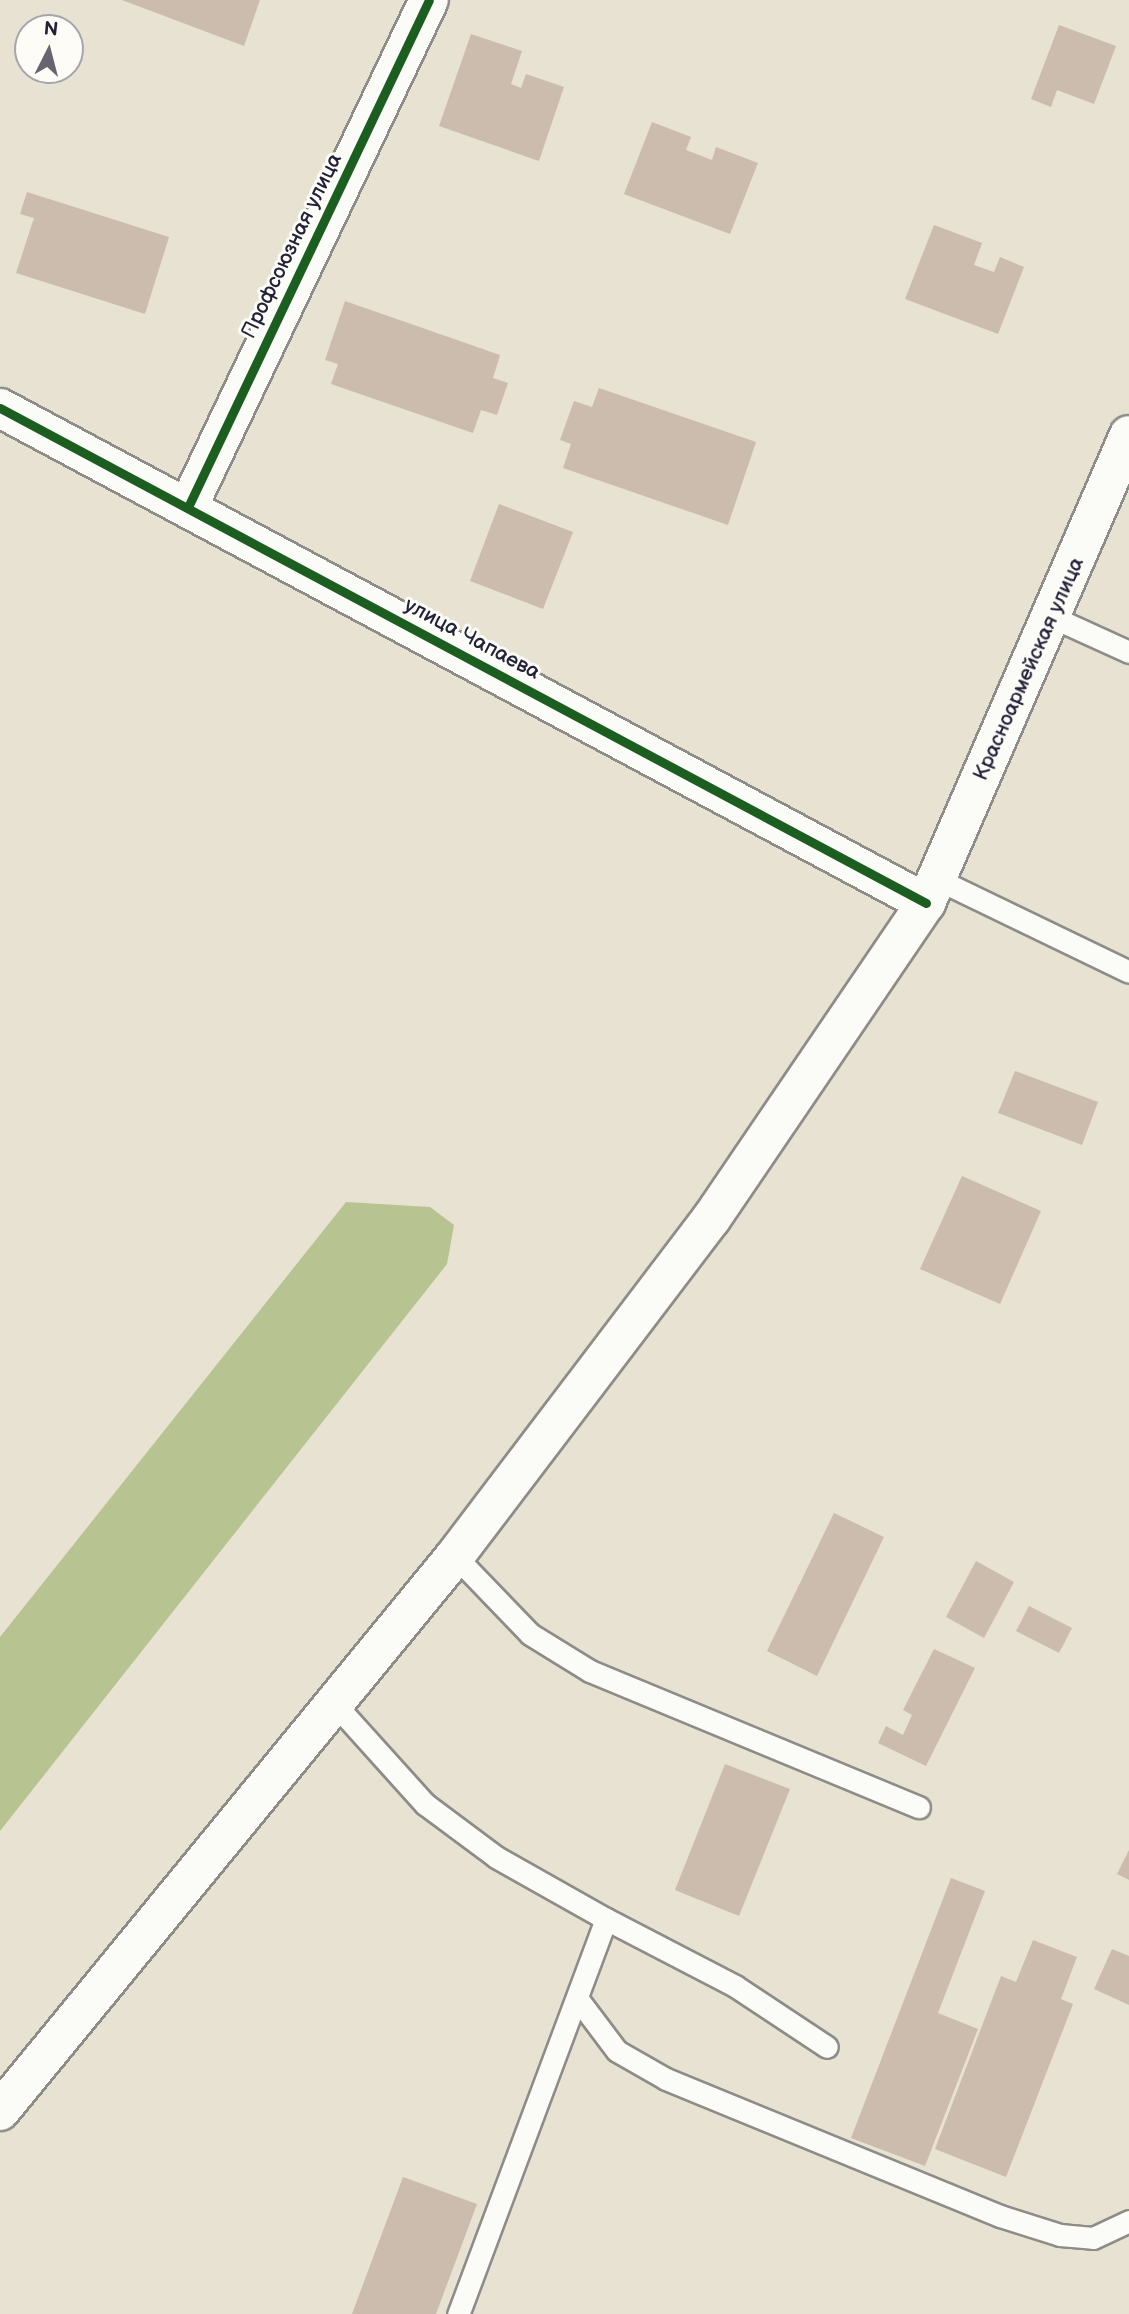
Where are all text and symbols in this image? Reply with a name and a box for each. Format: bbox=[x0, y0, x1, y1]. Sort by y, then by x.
north arrow bbox=[14, 14, 84, 84]
text: N bbox=[43, 17, 59, 42]
street label: Профсоюзная улица bbox=[236, 149, 348, 343]
street label: Красноармейская улица bbox=[968, 553, 1090, 785]
street label: улица Чапаева bbox=[400, 593, 544, 685]

